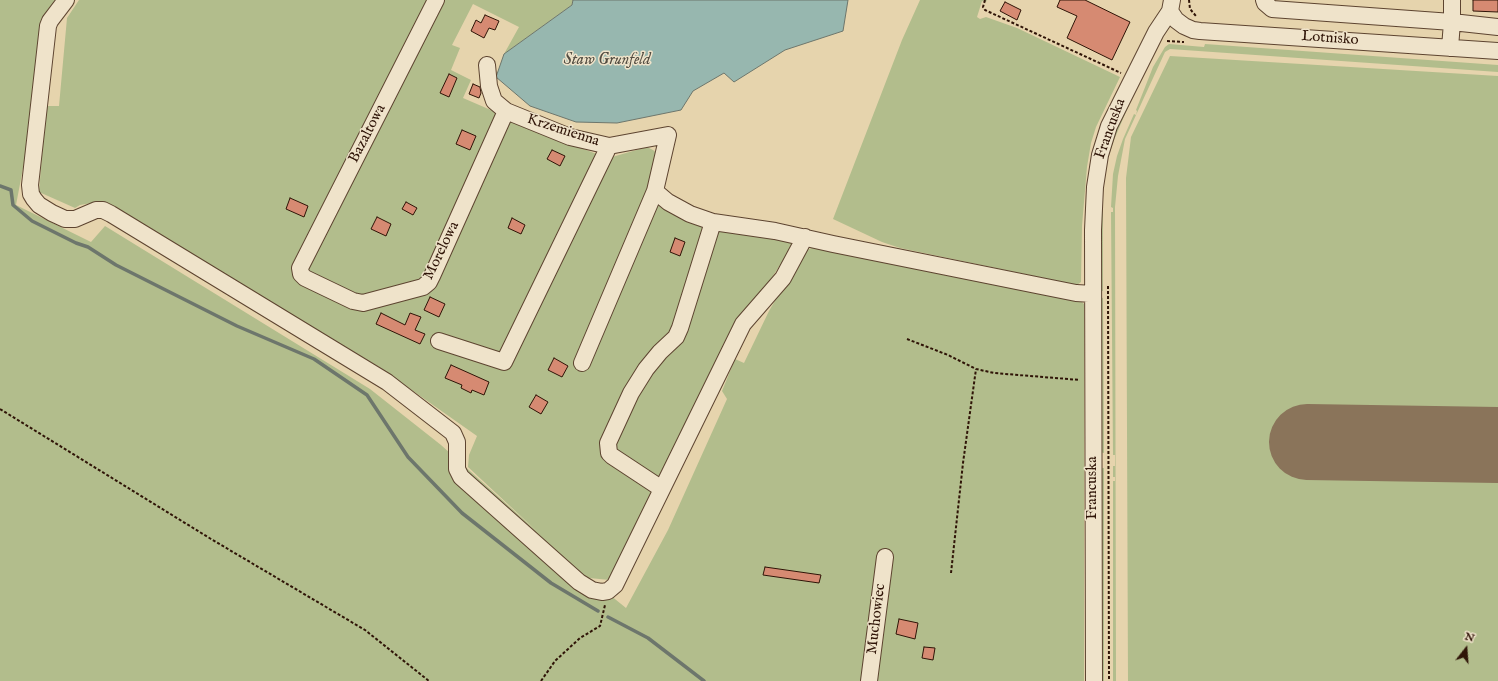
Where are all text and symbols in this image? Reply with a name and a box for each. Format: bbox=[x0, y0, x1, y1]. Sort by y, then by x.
street label: Lotnisko bbox=[1301, 28, 1359, 50]
water label: Staw Grunfeld bbox=[563, 51, 651, 71]
street label: Francuska bbox=[1092, 96, 1130, 162]
street label: Bazaltowa bbox=[346, 102, 390, 166]
street label: Krzemienna bbox=[525, 111, 601, 151]
street label: Morelowa bbox=[420, 219, 464, 283]
street label: Francuska bbox=[1084, 456, 1102, 520]
street label: Muchowiec bbox=[864, 583, 890, 655]
north arrow bbox=[1446, 629, 1486, 669]
text: N bbox=[1463, 629, 1476, 646]

